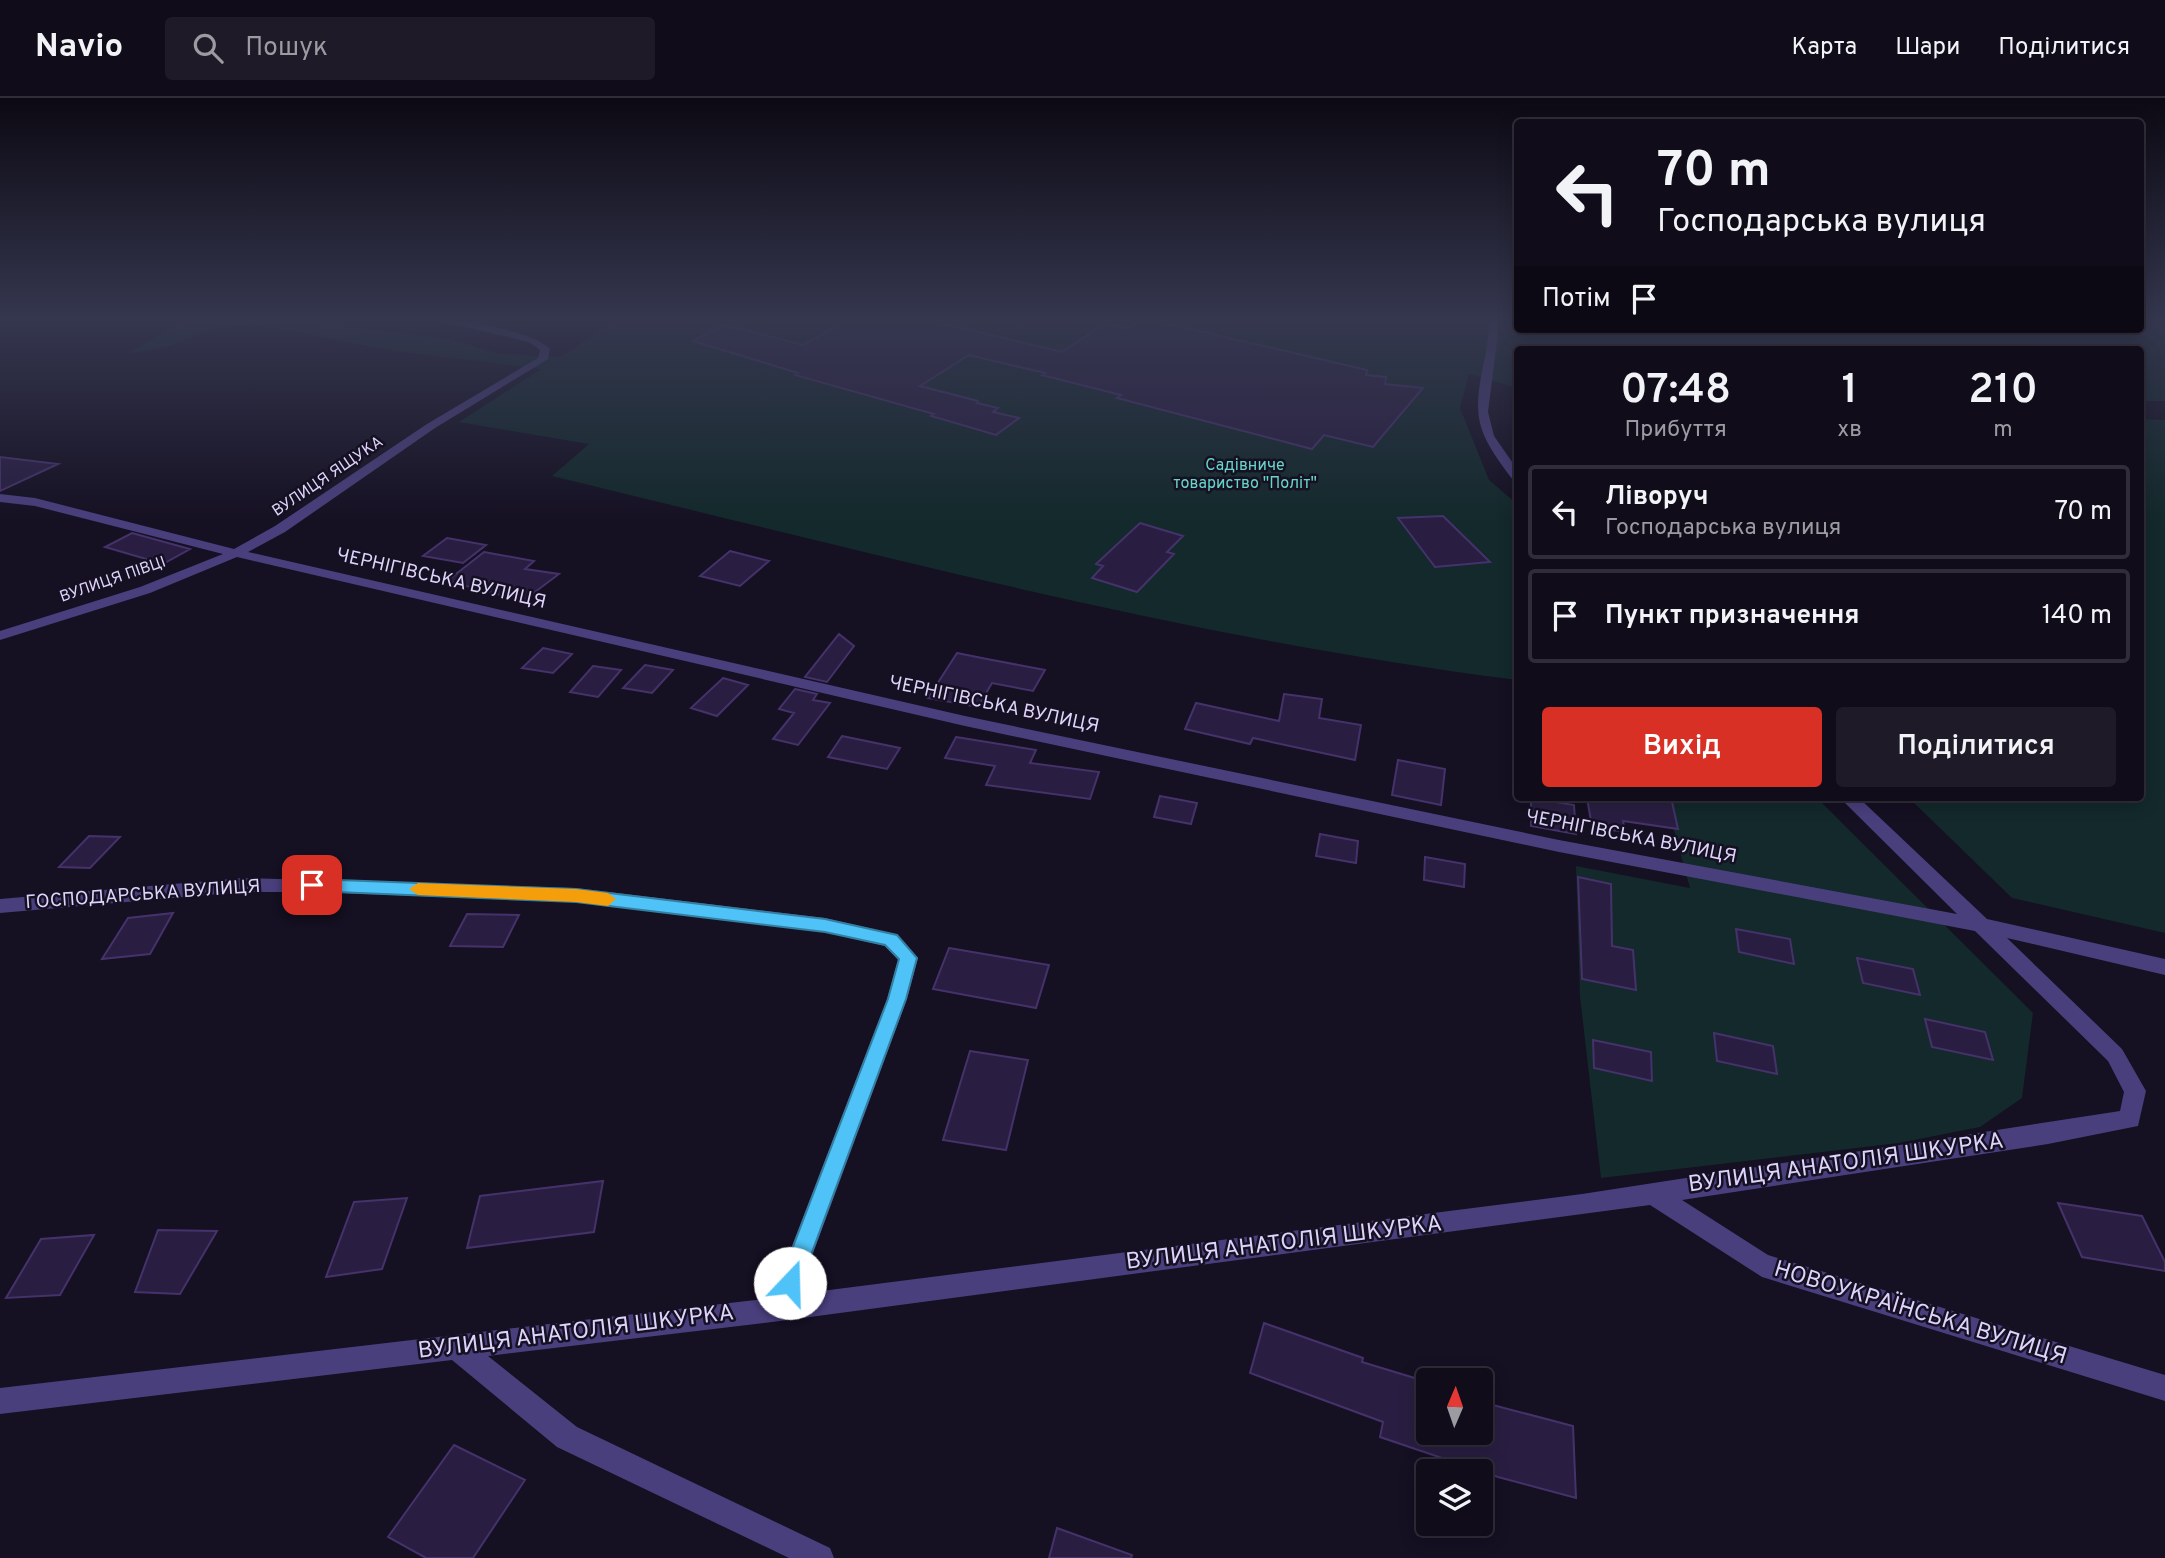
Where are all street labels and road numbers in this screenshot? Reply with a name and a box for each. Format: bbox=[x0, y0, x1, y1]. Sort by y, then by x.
street label: ВУЛИЦЯ ЯЩУКА bbox=[269, 432, 387, 522]
street label: ЧЕРНІГІВСЬКА ВУЛИЦЯ bbox=[334, 543, 548, 615]
street label: ВУЛИЦЯ ПІВЦІ bbox=[57, 552, 169, 608]
street label: ЧЕРНІГІВСЬКА ВУЛИЦЯ bbox=[887, 671, 1101, 739]
street label: ЧЕРНІГІВСЬКА ВУЛИЦЯ bbox=[1523, 805, 1739, 869]
street label: ГОСПОДАРСЬКА ВУЛИЦЯ bbox=[25, 875, 261, 915]
street label: ВУЛИЦЯ АНАТОЛІЯ ШКУРКА bbox=[1686, 1127, 2006, 1201]
street label: ВУЛИЦЯ АНАТОЛІЯ ШКУРКА bbox=[1124, 1210, 1444, 1278]
street label: НОВОУКРАЇНСЬКА ВУЛИЦЯ bbox=[1770, 1255, 2070, 1372]
street label: ВУЛИЦЯ АНАТОЛІЯ ШКУРКА bbox=[416, 1299, 736, 1367]

